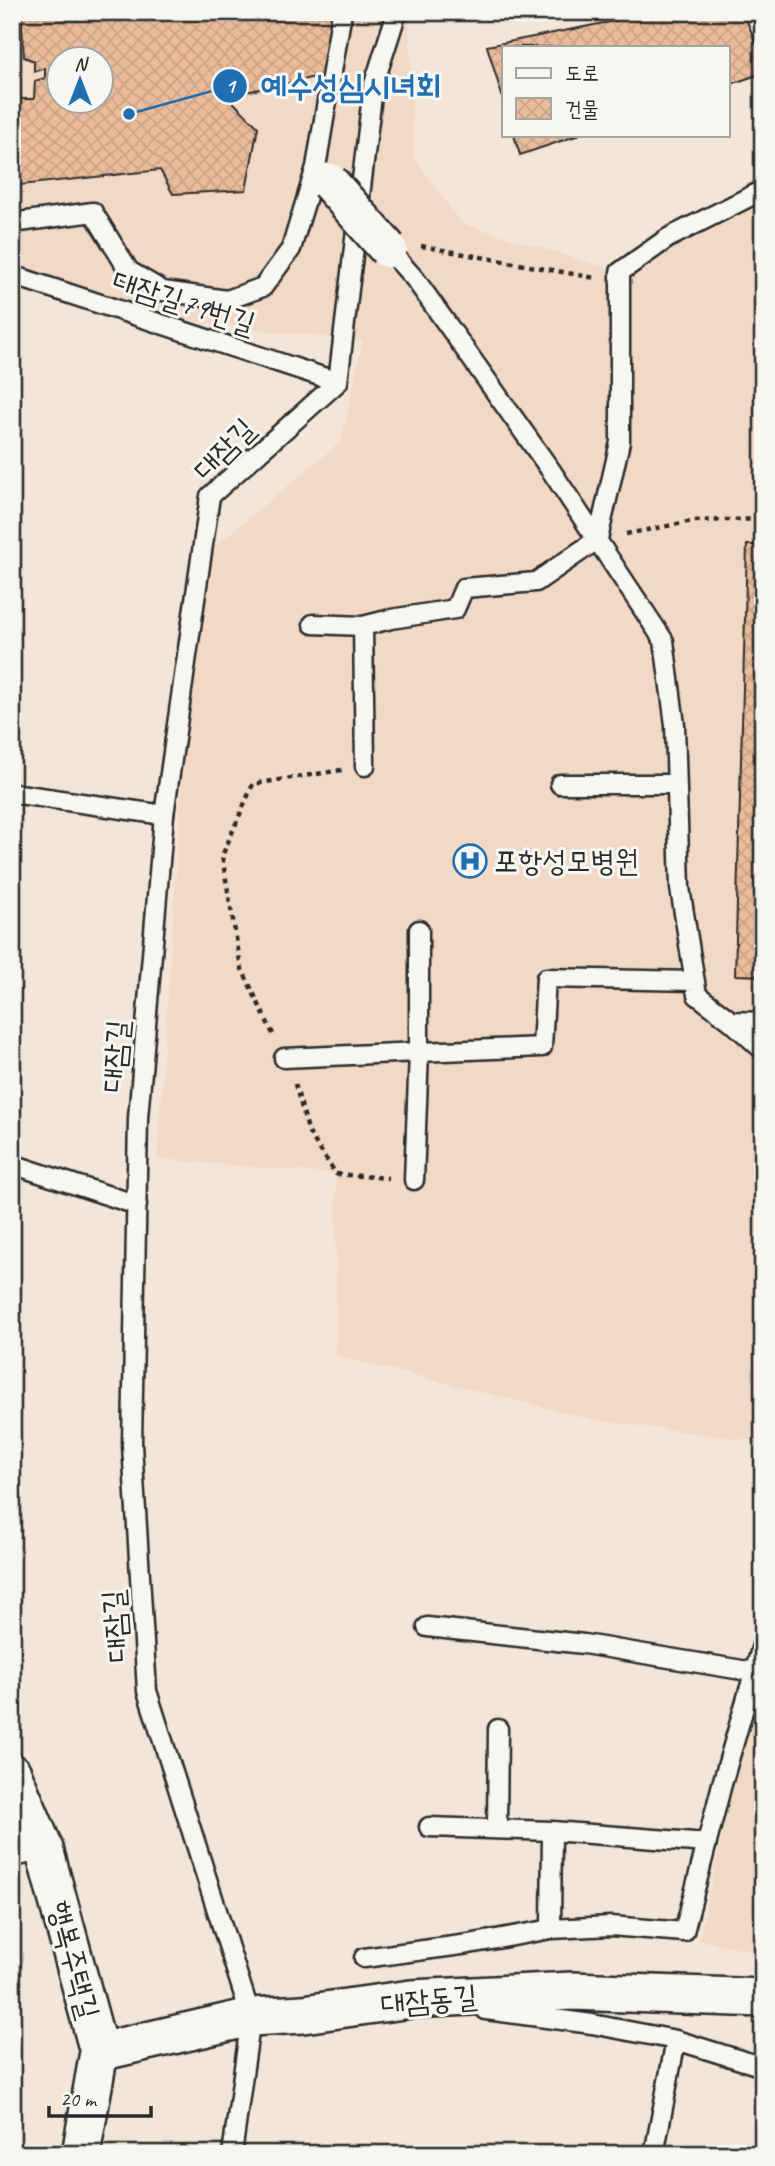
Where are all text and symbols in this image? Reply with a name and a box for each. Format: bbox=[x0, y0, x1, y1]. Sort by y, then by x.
north arrow bbox=[46, 46, 116, 116]
legend bbox=[502, 46, 730, 136]
text: N bbox=[74, 52, 89, 76]
callout: 예수성심시녀회 bbox=[212, 59, 455, 112]
text: 도로 bbox=[565, 60, 599, 86]
text: 예수성심시녀회 bbox=[261, 66, 441, 107]
text: 1 bbox=[225, 73, 237, 99]
text: 건물 bbox=[565, 96, 599, 122]
street label: 대잠길79번길 bbox=[108, 261, 260, 343]
street label: 대잠길 bbox=[185, 410, 263, 488]
hospital icon: 포항성모병원 bbox=[451, 842, 489, 880]
place label: 포항성모병원 bbox=[494, 842, 639, 880]
street label: 대잠길 bbox=[93, 1018, 137, 1094]
street label: 대잠길 bbox=[94, 1589, 136, 1663]
street label: 행복주택길 bbox=[40, 1897, 108, 2023]
street label: 대잠동길 bbox=[379, 1977, 479, 2023]
scale bar bbox=[49, 2075, 150, 2119]
text: 20 m bbox=[60, 2086, 98, 2112]

